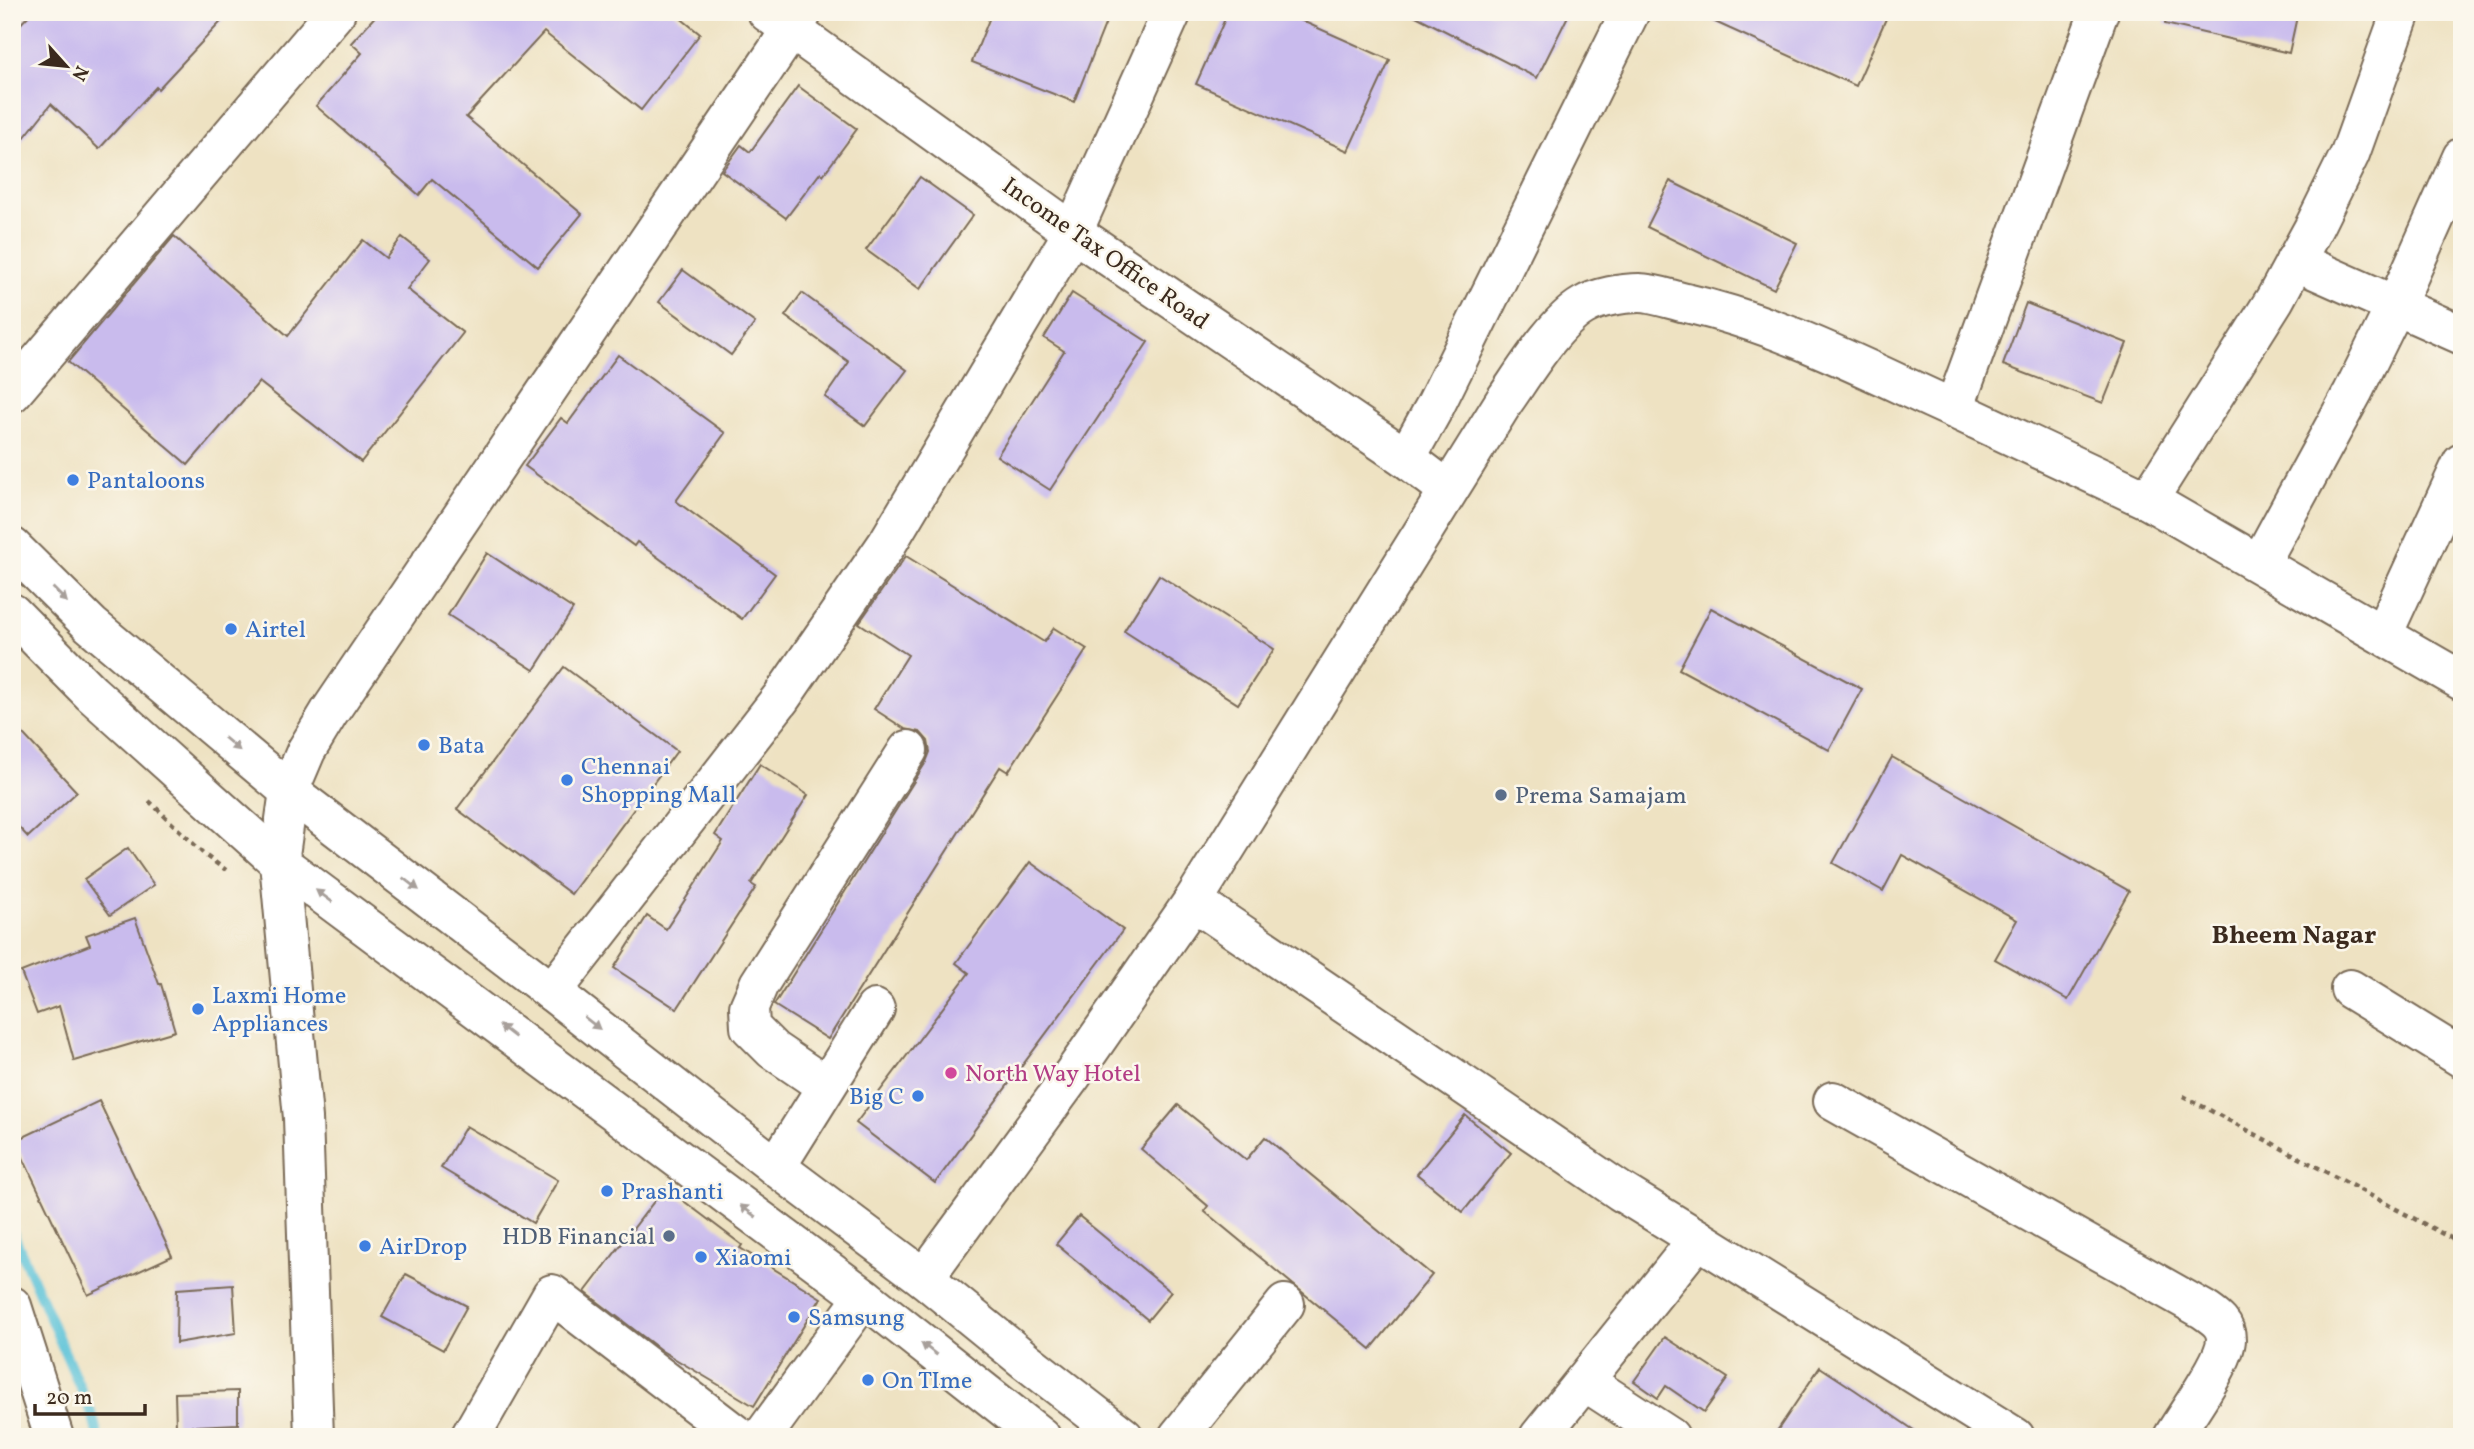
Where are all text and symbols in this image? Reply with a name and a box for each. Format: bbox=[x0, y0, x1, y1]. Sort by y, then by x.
north arrow bbox=[32, 32, 102, 102]
text: N bbox=[65, 61, 94, 85]
street label: Income Tax Office Road bbox=[994, 170, 1215, 339]
place label: Pantaloons bbox=[87, 465, 205, 499]
marker: Pantaloons bbox=[65, 472, 81, 488]
one-way arrow bbox=[52, 586, 68, 603]
place label: Airtel bbox=[245, 614, 306, 648]
marker: Airtel bbox=[223, 621, 239, 637]
place label: Bata bbox=[438, 730, 485, 764]
one-way arrow bbox=[223, 736, 241, 751]
marker: Bata bbox=[416, 737, 432, 753]
place label: Chennai Shopping Mall bbox=[581, 751, 736, 813]
marker: Chennai Shopping Mall bbox=[559, 772, 575, 788]
place label: Prema Samajam bbox=[1515, 780, 1687, 814]
marker: Prema Samajam bbox=[1493, 787, 1509, 803]
one-way arrow bbox=[402, 877, 420, 892]
one-way arrow bbox=[316, 888, 334, 903]
district label: Bheem Nagar bbox=[2212, 918, 2376, 954]
place label: Laxmi Home Appliances bbox=[212, 980, 346, 1042]
marker: Laxmi Home Appliances bbox=[190, 1001, 206, 1017]
one-way arrow bbox=[582, 1015, 600, 1030]
one-way arrow bbox=[498, 1024, 516, 1038]
place label: North Way Hotel bbox=[965, 1058, 1141, 1092]
marker: North Way Hotel bbox=[943, 1065, 959, 1081]
place label: Big C bbox=[849, 1081, 904, 1115]
marker: Big C bbox=[910, 1088, 926, 1104]
place label: Prashanti bbox=[621, 1176, 723, 1210]
marker: Prashanti bbox=[599, 1183, 615, 1199]
one-way arrow bbox=[740, 1204, 758, 1219]
place label: HDB Financial bbox=[502, 1221, 655, 1255]
marker: HDB Financial bbox=[661, 1228, 677, 1244]
place label: AirDrop bbox=[379, 1231, 467, 1265]
marker: AirDrop bbox=[357, 1238, 373, 1254]
place label: Xiaomi bbox=[715, 1242, 791, 1276]
marker: Xiaomi bbox=[693, 1249, 709, 1265]
place label: Samsung bbox=[808, 1302, 905, 1336]
marker: Samsung bbox=[786, 1309, 802, 1325]
one-way arrow bbox=[921, 1342, 938, 1357]
place label: On TIme bbox=[882, 1365, 972, 1399]
scale bar bbox=[35, 1372, 145, 1416]
marker: On TIme bbox=[860, 1372, 876, 1388]
text: 20 m bbox=[46, 1384, 92, 1413]

